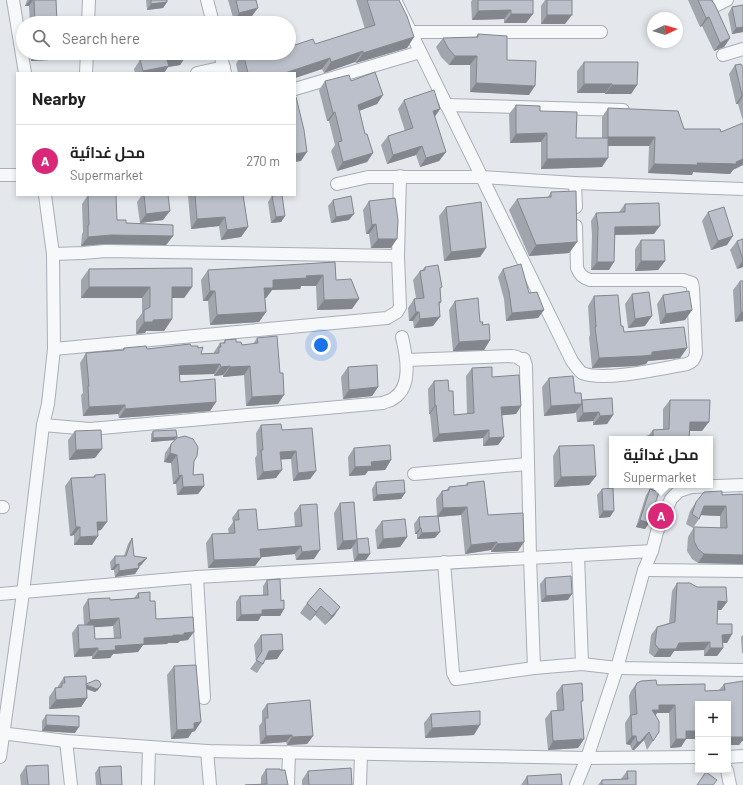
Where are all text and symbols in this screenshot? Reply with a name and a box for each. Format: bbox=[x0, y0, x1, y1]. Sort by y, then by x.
north arrow bbox=[647, 12, 683, 48]
search box bbox=[16, 16, 296, 60]
icon: search bbox=[30, 27, 52, 49]
text: Search here bbox=[62, 29, 140, 47]
text: Nearby bbox=[32, 88, 86, 108]
text: محل غدائية bbox=[70, 143, 145, 161]
text: A bbox=[41, 153, 49, 169]
text: 270 m bbox=[246, 153, 280, 169]
text: Supermarket bbox=[70, 167, 143, 183]
your location bbox=[311, 335, 331, 355]
popup bbox=[609, 436, 713, 488]
text: محل غدائية bbox=[623, 445, 699, 463]
text: Supermarket bbox=[623, 469, 697, 485]
pin: A bbox=[648, 501, 674, 531]
map controls bbox=[695, 701, 731, 773]
button: + bbox=[695, 701, 731, 737]
button: − bbox=[695, 737, 731, 773]

